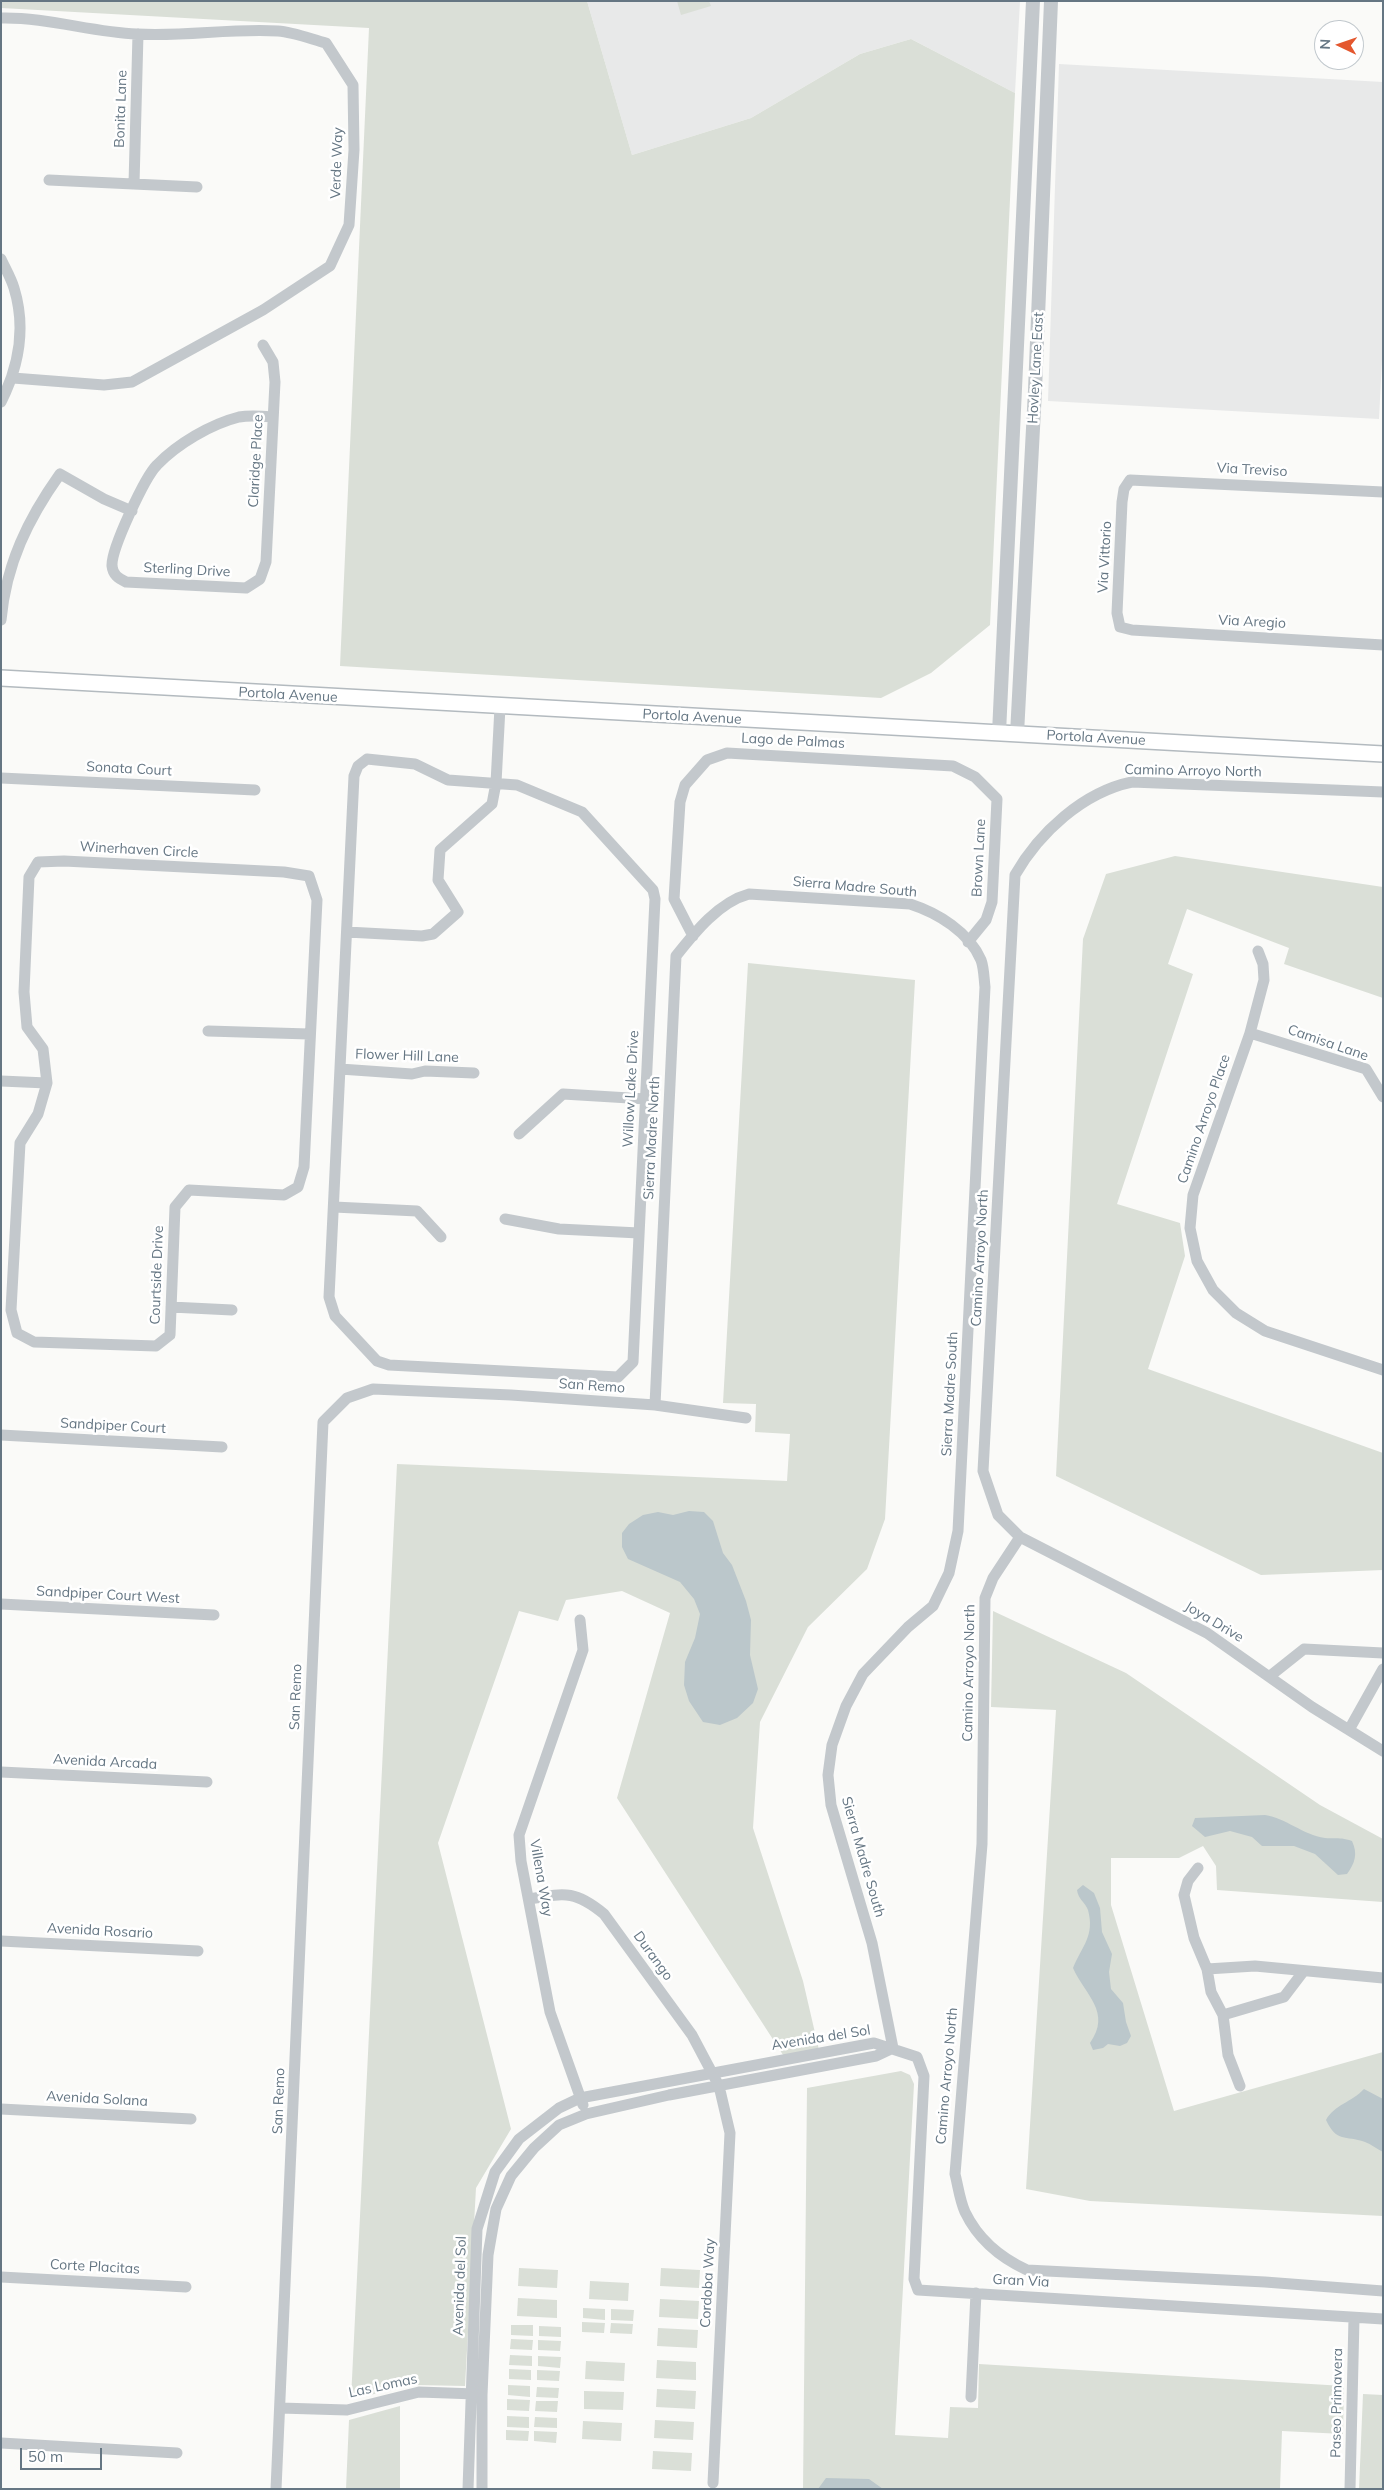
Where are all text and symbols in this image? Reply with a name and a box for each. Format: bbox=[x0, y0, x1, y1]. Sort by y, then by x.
north arrow bbox=[1314, 20, 1364, 70]
text: N bbox=[1316, 39, 1334, 50]
street label: Bonita Lane bbox=[111, 70, 131, 148]
street label: Verde Way bbox=[327, 127, 347, 199]
street label: Hovley Lane East bbox=[1025, 312, 1047, 424]
street label: Claridge Place bbox=[245, 414, 267, 508]
street label: Via Treviso bbox=[1216, 460, 1288, 480]
street label: Via Vittorio bbox=[1095, 521, 1115, 593]
street label: Sterling Drive bbox=[143, 559, 231, 581]
street label: Via Aregio bbox=[1218, 612, 1286, 632]
street label: Portola Avenue bbox=[238, 684, 338, 706]
street label: Portola Avenue bbox=[642, 706, 742, 728]
street label: Portola Avenue bbox=[1046, 727, 1146, 749]
street label: Lago de Palmas bbox=[741, 730, 845, 752]
street label: Sonata Court bbox=[86, 758, 172, 780]
street label: Camino Arroyo North bbox=[1124, 761, 1262, 781]
street label: Brown Lane bbox=[969, 818, 989, 898]
street label: Winerhaven Circle bbox=[79, 838, 199, 862]
street label: Sierra Madre South bbox=[792, 873, 918, 901]
street label: Camisa Lane bbox=[1285, 1021, 1371, 1065]
street label: Willow Lake Drive bbox=[620, 1030, 642, 1148]
street label: Flower Hill Lane bbox=[355, 1046, 459, 1066]
street label: Camino Arroyo Place bbox=[1174, 1052, 1234, 1186]
street label: Sierra Madre North bbox=[640, 1076, 664, 1200]
street label: Camino Arroyo North bbox=[968, 1189, 992, 1327]
street label: Courtside Drive bbox=[147, 1225, 167, 1325]
street label: Sierra Madre South bbox=[938, 1331, 962, 1457]
street label: San Remo bbox=[558, 1375, 626, 1397]
street label: Sandpiper Court bbox=[60, 1415, 166, 1437]
street label: Sandpiper Court West bbox=[36, 1583, 180, 1607]
street label: Joya Drive bbox=[1182, 1598, 1246, 1646]
street label: Camino Arroyo North bbox=[959, 1604, 979, 1742]
street label: San Remo bbox=[286, 1664, 306, 1730]
street label: Avenida Arcada bbox=[53, 1751, 157, 1773]
street label: Sierra Madre South bbox=[838, 1795, 888, 1919]
street label: Villena Way bbox=[526, 1838, 556, 1918]
street label: Avenida Rosario bbox=[47, 1920, 153, 1942]
street label: Durango bbox=[630, 1928, 676, 1984]
street label: Camino Arroyo North bbox=[933, 2007, 961, 2145]
street label: Avenida del Sol bbox=[770, 2022, 872, 2054]
street label: San Remo bbox=[269, 2068, 289, 2134]
street label: Avenida Solana bbox=[46, 2088, 148, 2110]
street label: Avenida del Sol bbox=[450, 2236, 470, 2336]
street label: Cordoba Way bbox=[697, 2238, 719, 2328]
street label: Corte Placitas bbox=[50, 2256, 140, 2278]
street label: Gran Via bbox=[992, 2271, 1050, 2291]
street label: Paseo Primavera bbox=[1328, 2348, 1346, 2458]
street label: Las Lomas bbox=[347, 2371, 419, 2401]
scale bar bbox=[22, 2438, 105, 2470]
text: 50 m bbox=[28, 2447, 63, 2466]

